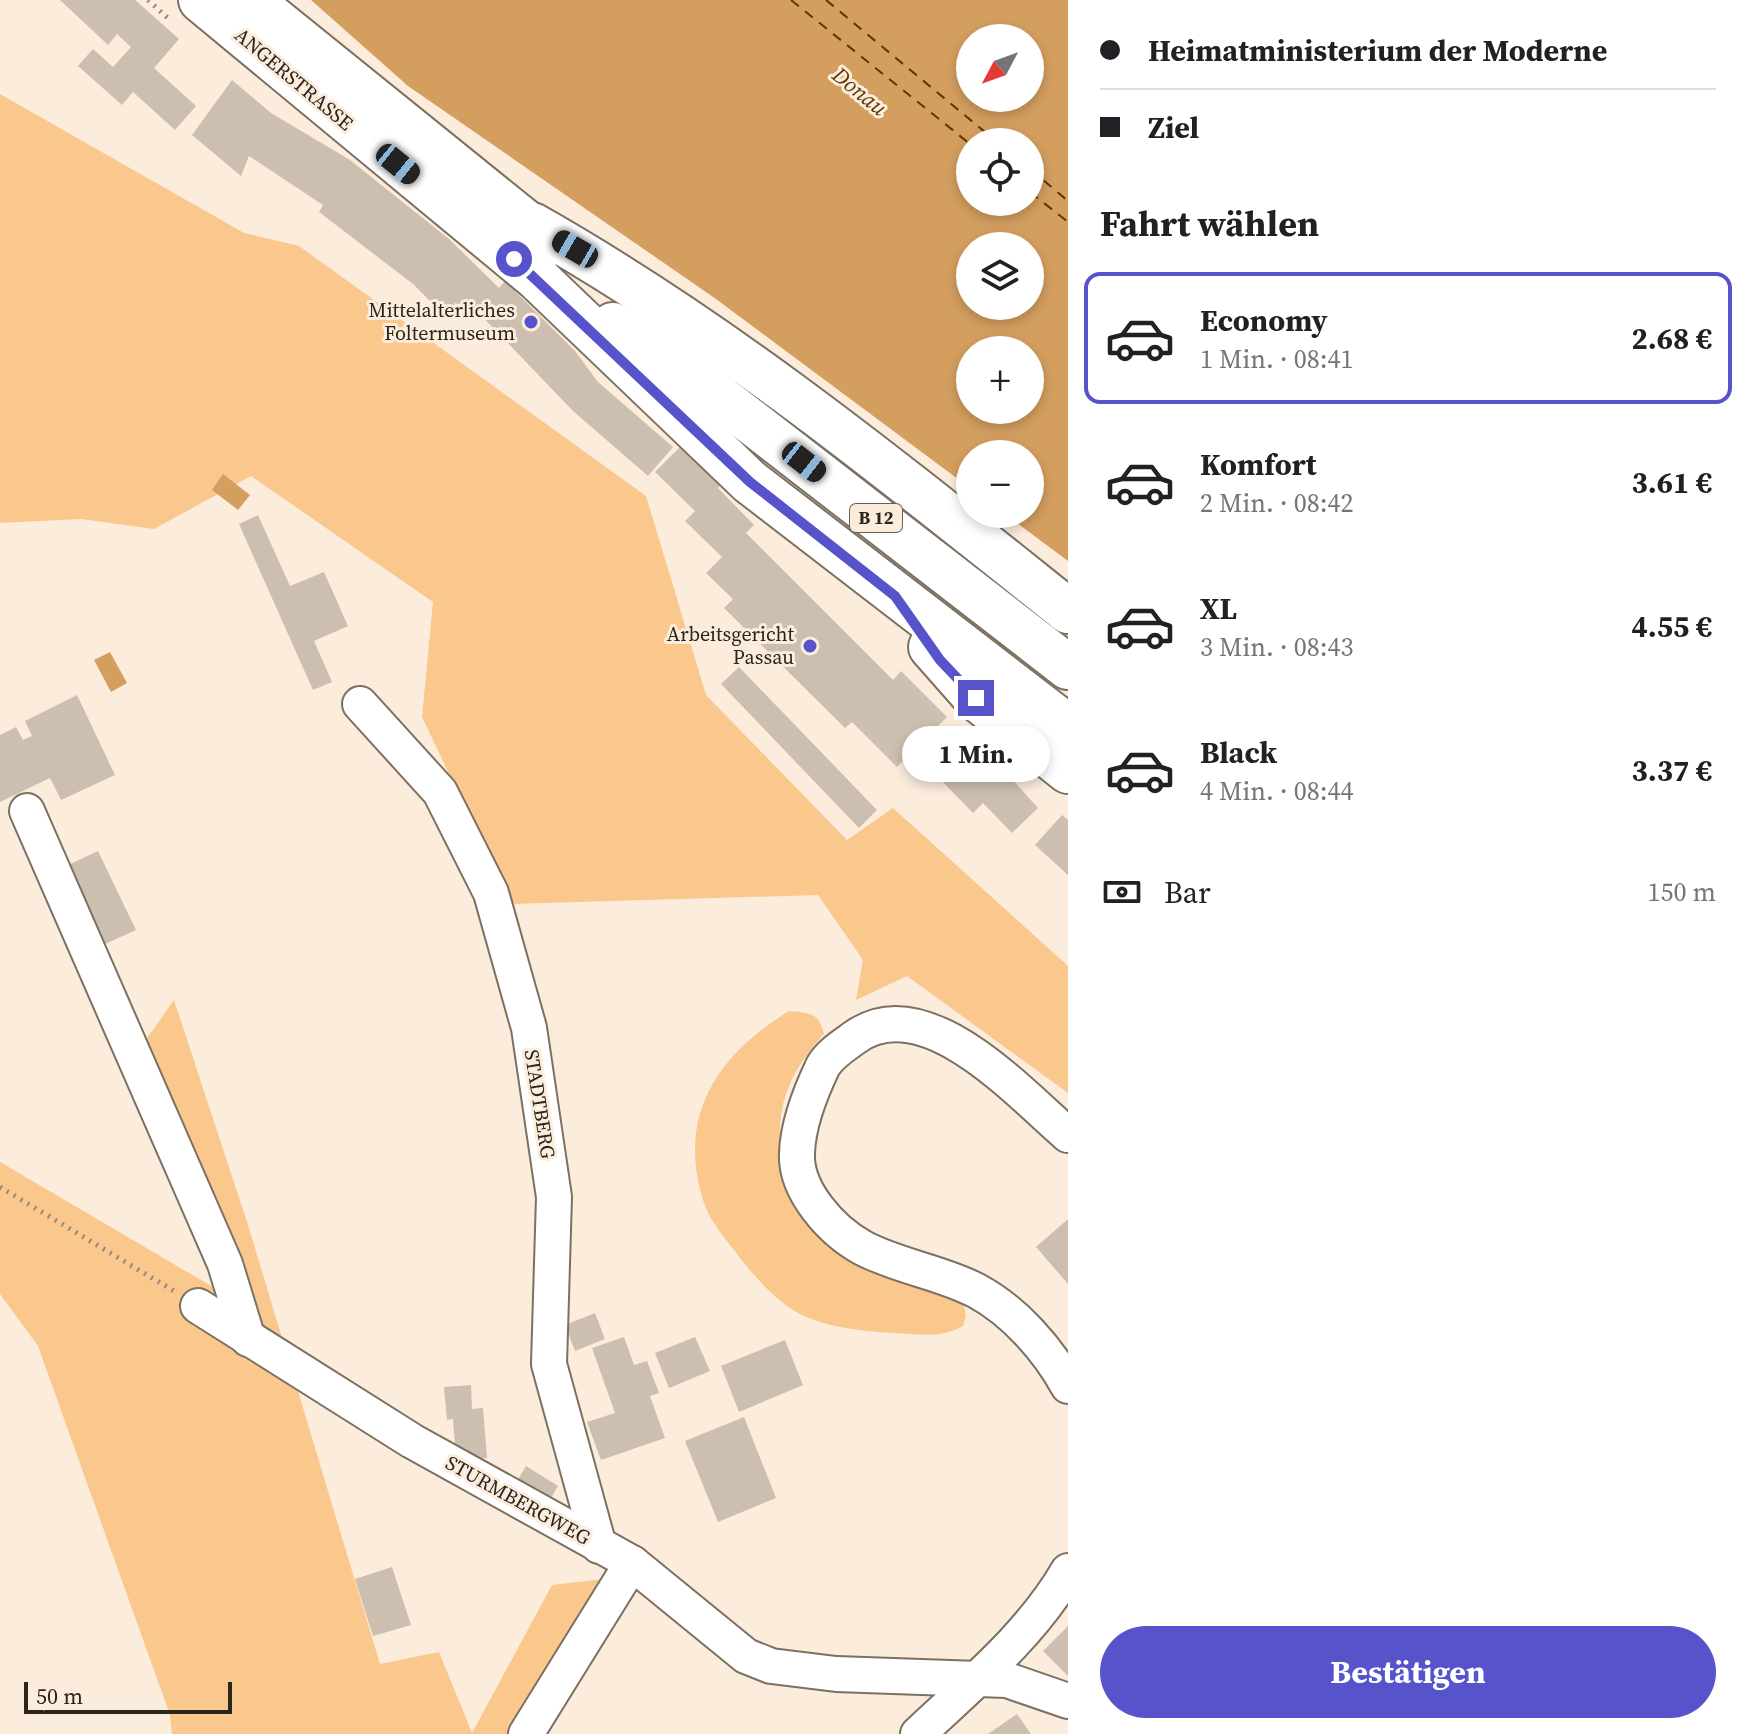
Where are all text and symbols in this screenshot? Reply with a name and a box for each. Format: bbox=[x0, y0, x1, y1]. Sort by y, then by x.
street label: ANGERSTRASSE bbox=[229, 21, 359, 137]
north arrow bbox=[956, 24, 1044, 112]
map controls bbox=[956, 24, 1044, 528]
text: Heimatministerium der Moderne bbox=[1148, 30, 1607, 71]
water label: Donau bbox=[825, 59, 894, 123]
text: Ziel bbox=[1148, 107, 1199, 148]
button: locate bbox=[956, 128, 1044, 216]
car bbox=[372, 140, 424, 188]
text: Fahrt wählen bbox=[1100, 199, 1319, 248]
car bbox=[548, 227, 602, 271]
button: layers bbox=[956, 232, 1044, 320]
route start bbox=[496, 241, 532, 277]
place label: Mittelalterliches Foltermuseum bbox=[369, 296, 515, 347]
text: Economy bbox=[1200, 300, 1328, 341]
icon: car bbox=[1104, 302, 1176, 374]
marker: Mittelalterliches Foltermuseum bbox=[522, 313, 540, 331]
text: 2.68 € bbox=[1632, 318, 1712, 359]
button: + bbox=[956, 336, 1044, 424]
text: 1 Min. · 08:41 bbox=[1200, 341, 1354, 377]
car bbox=[778, 438, 830, 486]
button: − bbox=[956, 440, 1044, 528]
text: Komfort bbox=[1200, 444, 1317, 485]
icon: car bbox=[1104, 446, 1176, 518]
text: 3.61 € bbox=[1632, 462, 1712, 503]
text: 2 Min. · 08:42 bbox=[1200, 485, 1354, 521]
road number: B 12 bbox=[850, 504, 902, 532]
text: XL bbox=[1200, 588, 1237, 629]
icon: car bbox=[1104, 590, 1176, 662]
text: 4.55 € bbox=[1632, 606, 1712, 647]
place label: Arbeitsgericht Passau bbox=[667, 620, 794, 671]
text: 3 Min. · 08:43 bbox=[1200, 629, 1354, 665]
marker: Arbeitsgericht Passau bbox=[801, 637, 819, 655]
route end bbox=[958, 680, 994, 716]
callout: 1 Min. bbox=[902, 726, 1050, 782]
text: Black bbox=[1200, 732, 1277, 773]
icon: car bbox=[1104, 734, 1176, 806]
text: 1 Min. bbox=[939, 736, 1013, 772]
text: 3.37 € bbox=[1632, 750, 1712, 791]
text: 4 Min. · 08:44 bbox=[1200, 773, 1354, 809]
icon: cash bbox=[1100, 870, 1144, 914]
text: Bar bbox=[1164, 872, 1211, 913]
text: 150 m bbox=[1648, 874, 1716, 910]
street label: STADTBERG bbox=[518, 1047, 562, 1161]
street label: STURMBERGWEG bbox=[441, 1449, 596, 1552]
button: Bestätigen bbox=[1100, 1626, 1716, 1718]
scale bar bbox=[24, 1678, 232, 1714]
text: 50 m bbox=[36, 1681, 83, 1711]

